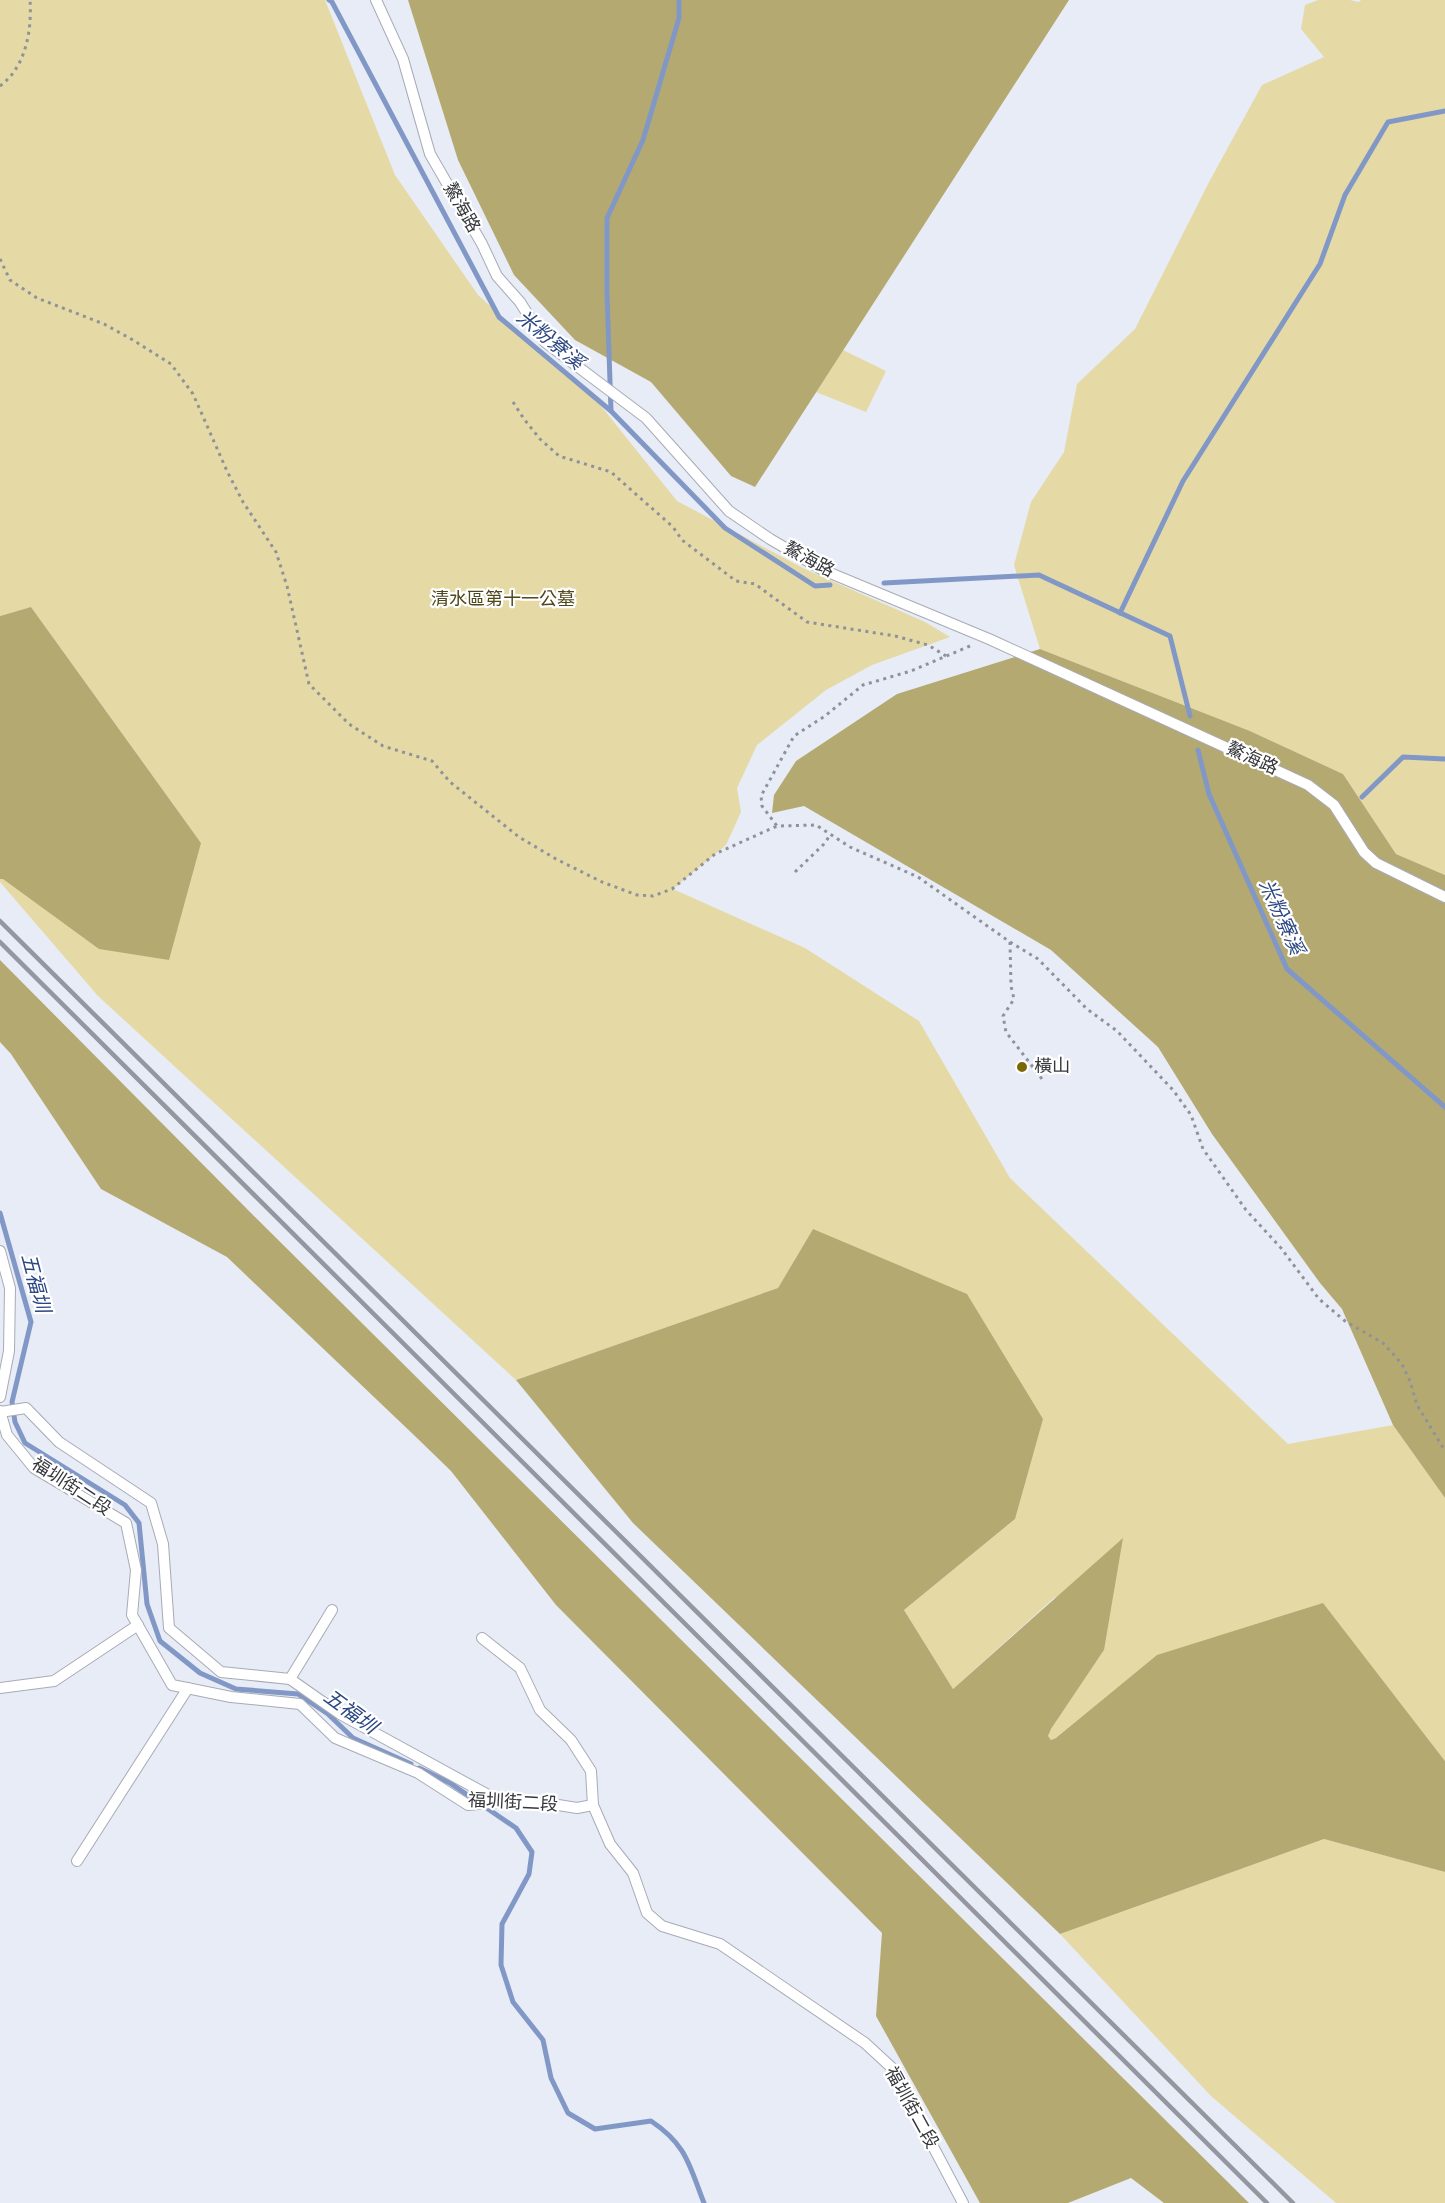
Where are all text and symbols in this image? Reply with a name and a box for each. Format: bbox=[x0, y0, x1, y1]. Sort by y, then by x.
street label: 鰲海路 bbox=[440, 179, 484, 236]
water label: 米粉寮溪 bbox=[513, 306, 590, 375]
street label: 鰲海路 bbox=[781, 538, 838, 581]
park label: 清水區第十一公墓 bbox=[431, 589, 575, 609]
street label: 鰲海路 bbox=[1224, 738, 1281, 778]
water label: 米粉寮溪 bbox=[1256, 876, 1309, 960]
place label: 橫山 bbox=[1034, 1056, 1070, 1076]
marker: 橫山 bbox=[1015, 1060, 1029, 1074]
water label: 五福圳 bbox=[18, 1251, 54, 1317]
street label: 福圳街二段 bbox=[28, 1453, 115, 1519]
water label: 五福圳 bbox=[320, 1685, 383, 1739]
street label: 福圳街二段 bbox=[468, 1790, 559, 1814]
street label: 福圳街二段 bbox=[881, 2063, 942, 2152]

